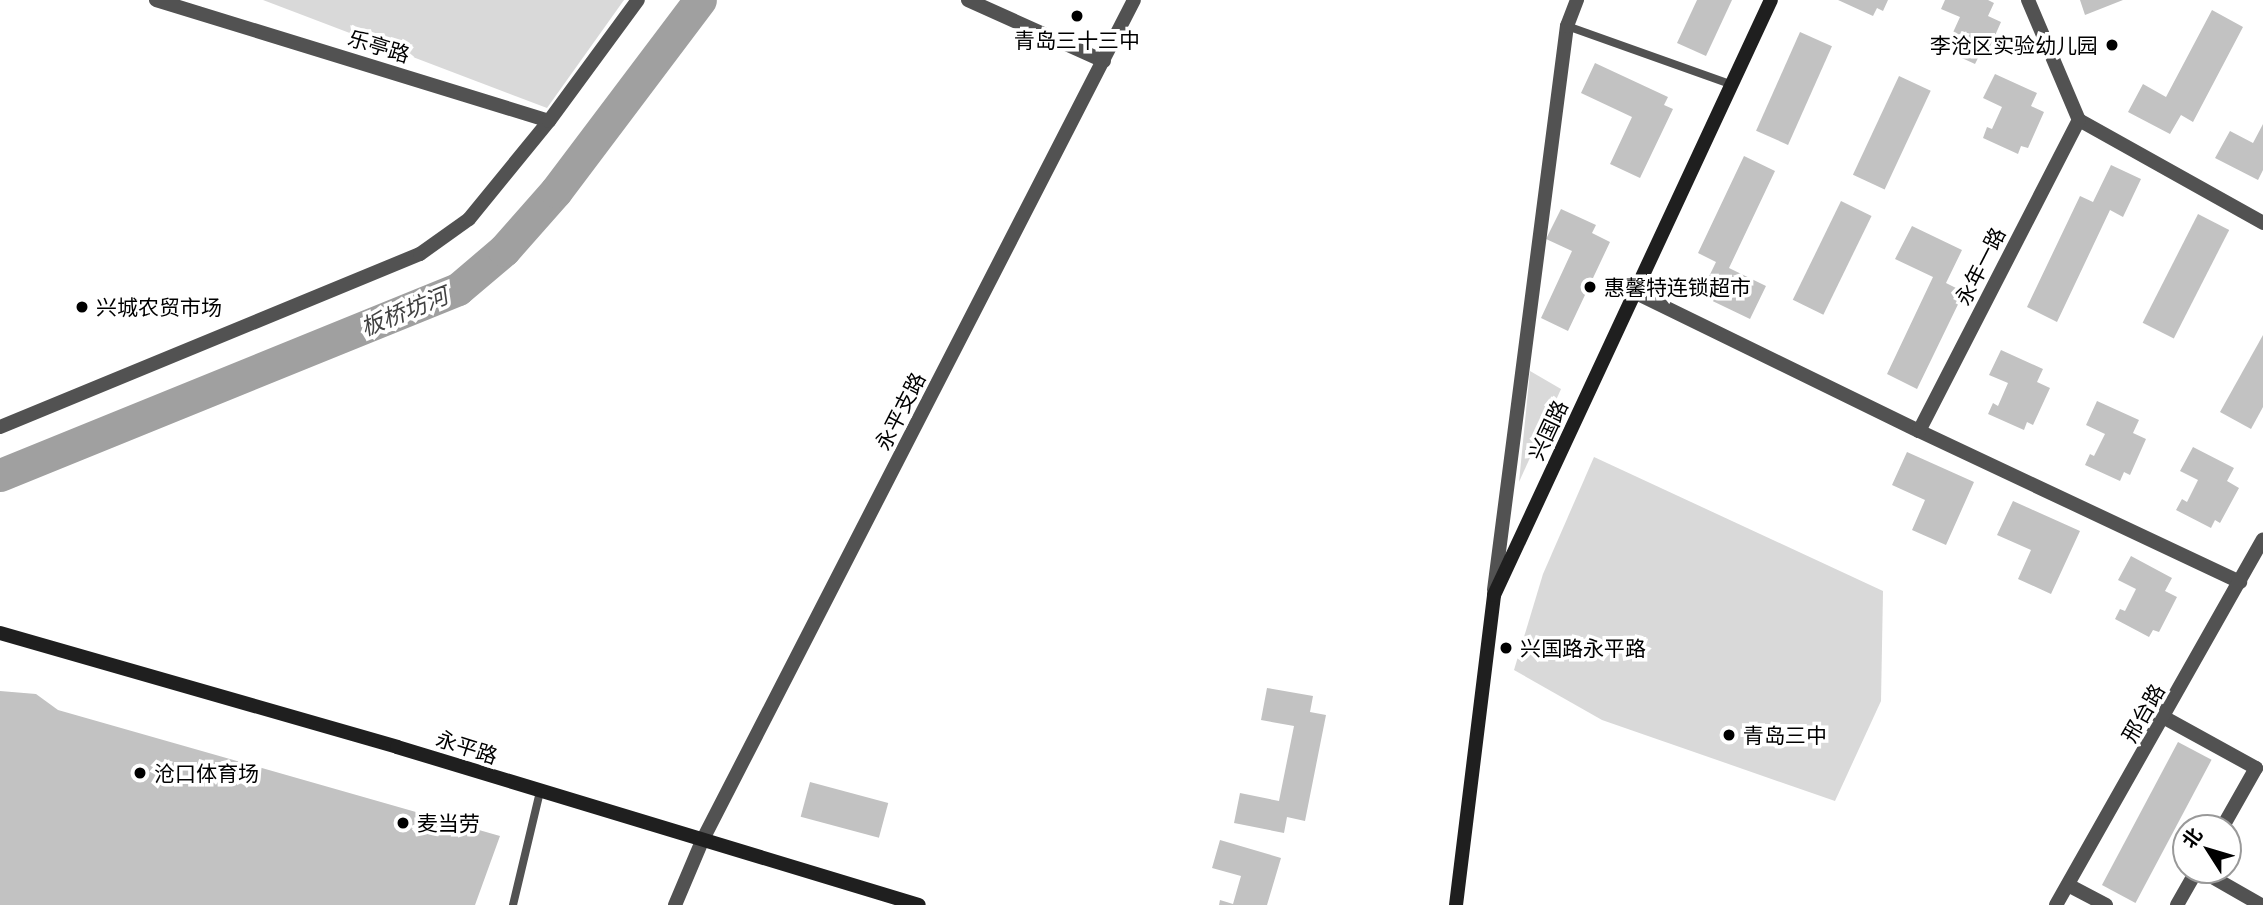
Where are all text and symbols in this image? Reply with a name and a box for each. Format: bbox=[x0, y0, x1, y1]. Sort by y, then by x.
marker: 青岛三十三中 bbox=[1069, 8, 1085, 24]
street label: 乐亭路 bbox=[345, 25, 413, 67]
place label: 青岛三十三中 bbox=[1014, 27, 1140, 53]
place label: 李沧区实验幼儿园 bbox=[1930, 32, 2098, 58]
marker: 李沧区实验幼儿园 bbox=[2104, 37, 2120, 53]
street label: 永年一路 bbox=[1950, 223, 2010, 309]
place label: 惠馨特连锁超市 bbox=[1604, 274, 1751, 300]
marker: 惠馨特连锁超市 bbox=[1582, 279, 1598, 295]
water label: 板桥坊河 bbox=[356, 281, 452, 341]
place label: 兴城农贸市场 bbox=[96, 294, 222, 320]
marker: 兴城农贸市场 bbox=[74, 299, 90, 315]
street label: 永平支路 bbox=[870, 368, 930, 454]
street label: 兴国路 bbox=[1523, 396, 1573, 464]
place label: 兴国路永平路 bbox=[1520, 635, 1646, 661]
marker: 兴国路永平路 bbox=[1498, 640, 1514, 656]
street label: 邢台路 bbox=[2116, 679, 2170, 747]
place label: 青岛三中 bbox=[1743, 722, 1827, 748]
street label: 永平路 bbox=[433, 725, 501, 769]
marker: 青岛三中 bbox=[1721, 727, 1737, 743]
place label: 沧口体育场 bbox=[154, 760, 259, 786]
marker: 沧口体育场 bbox=[132, 765, 148, 781]
place label: 麦当劳 bbox=[417, 810, 480, 836]
north arrow bbox=[2172, 814, 2242, 884]
marker: 麦当劳 bbox=[395, 815, 411, 831]
text: 北 bbox=[2177, 823, 2206, 852]

